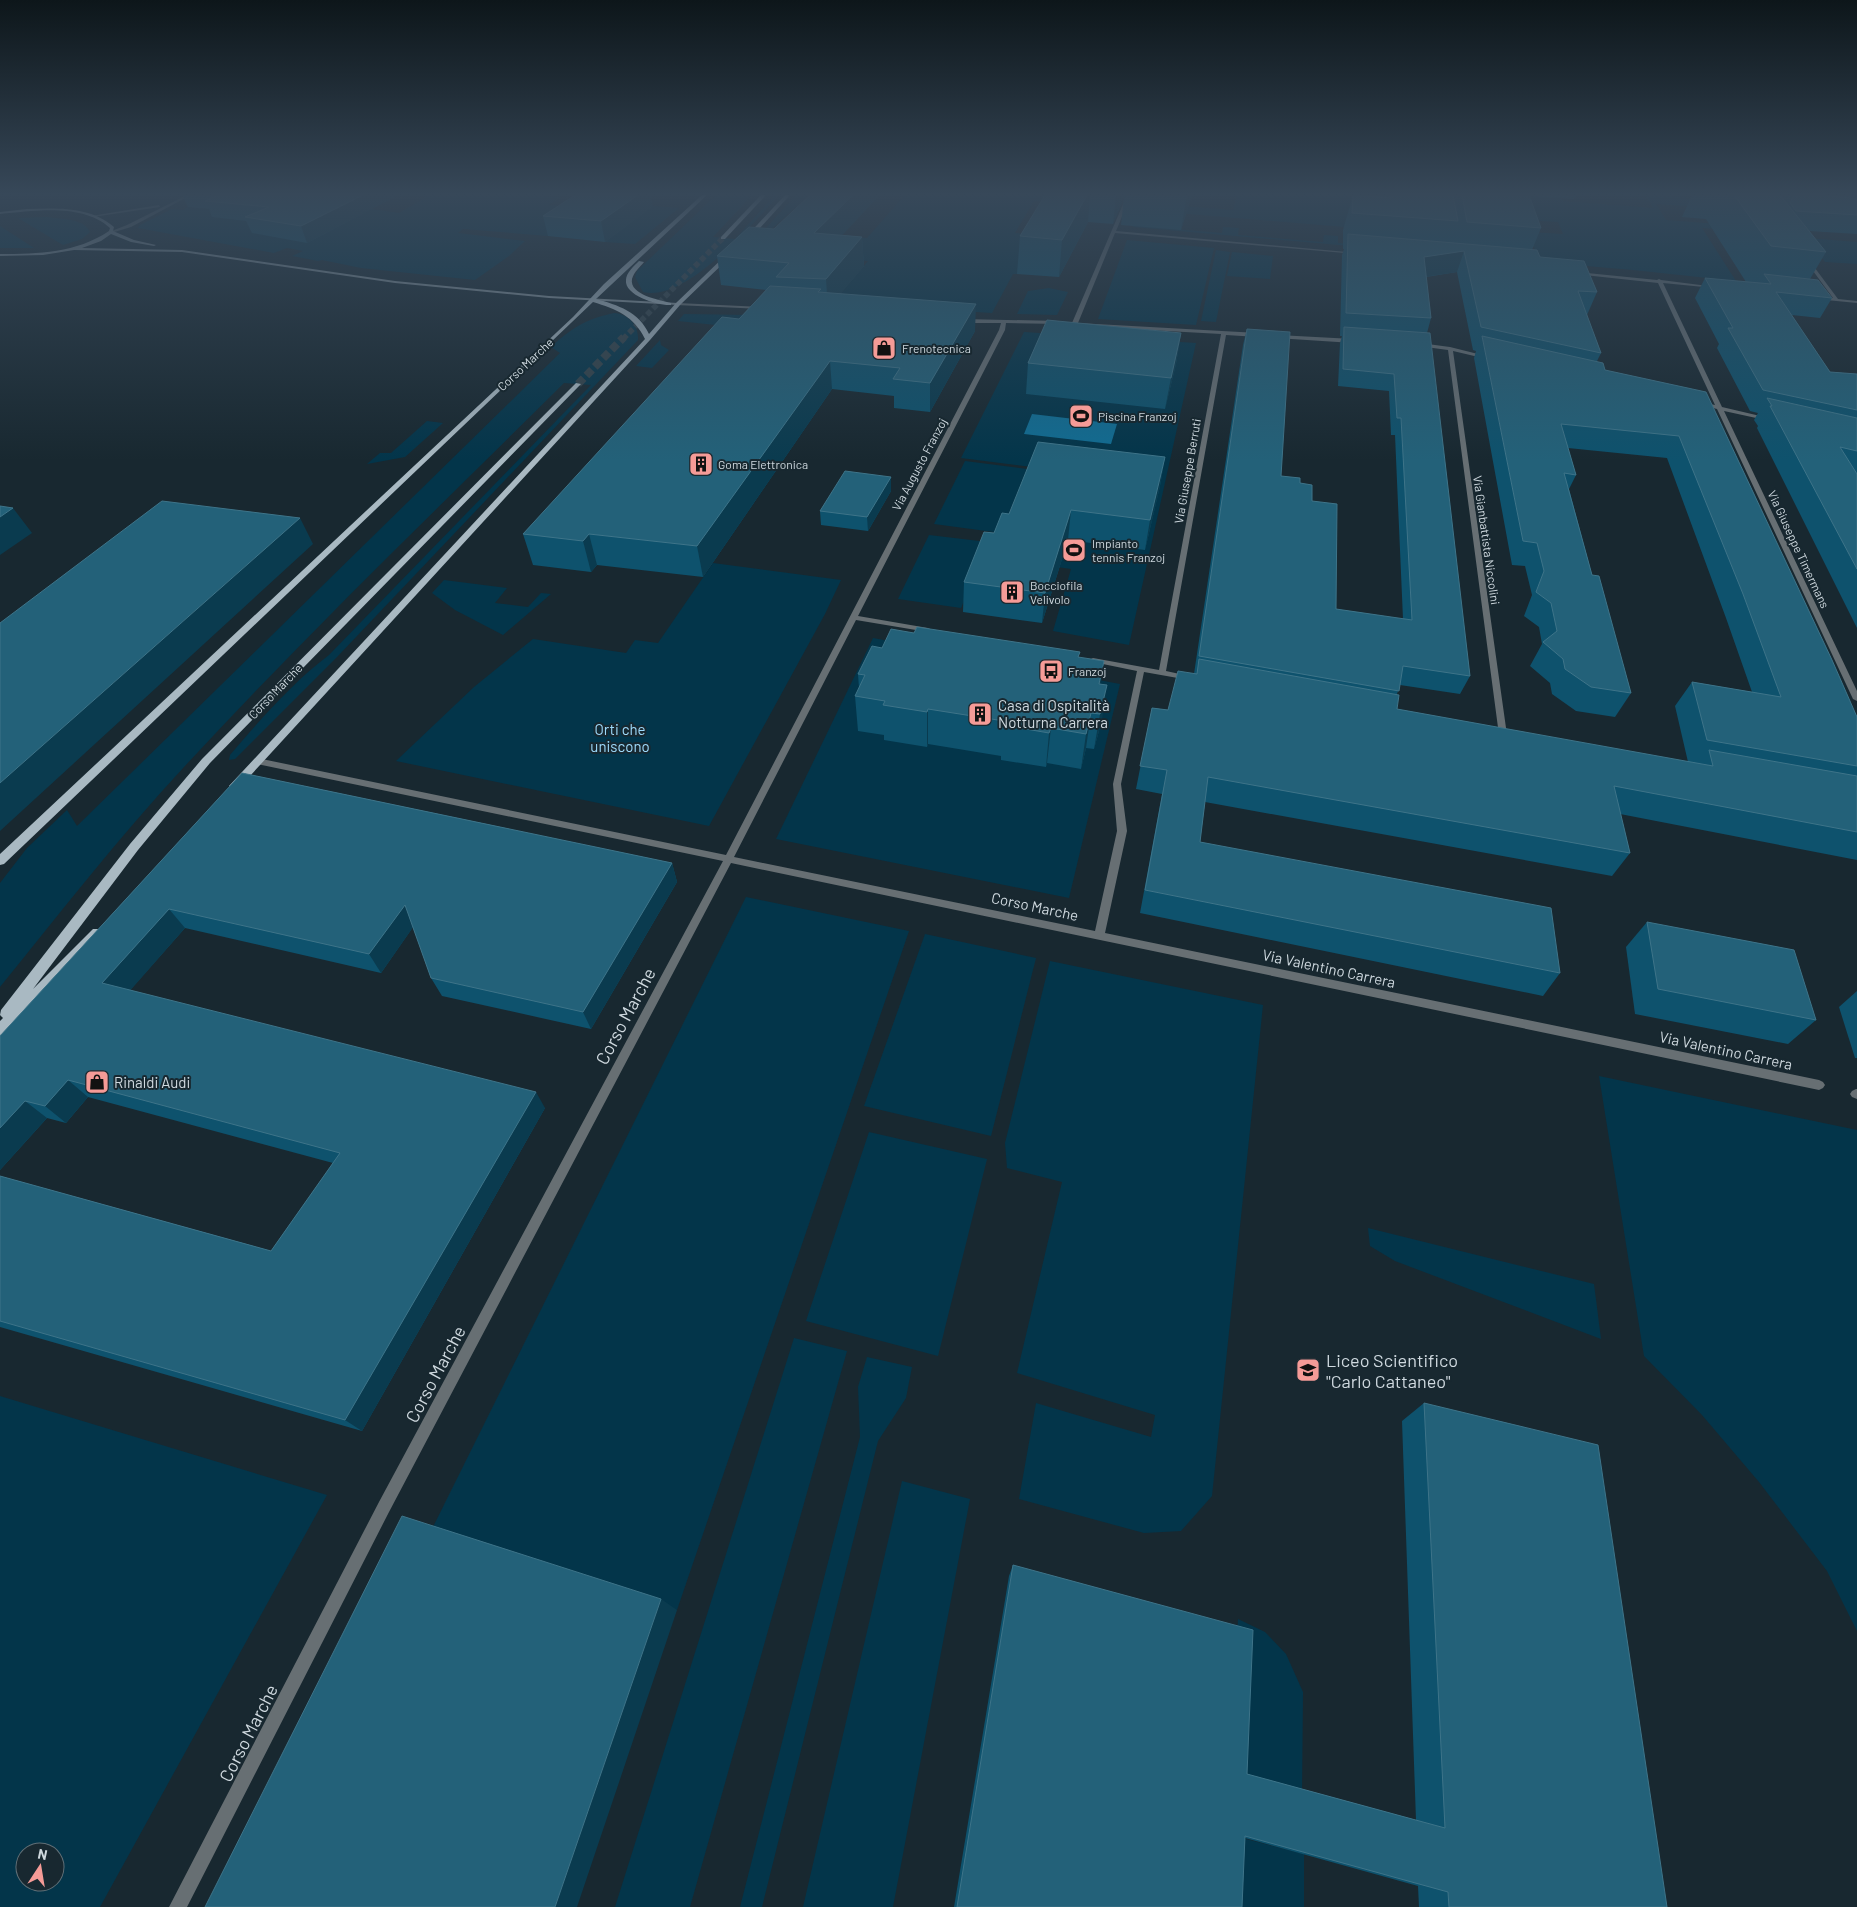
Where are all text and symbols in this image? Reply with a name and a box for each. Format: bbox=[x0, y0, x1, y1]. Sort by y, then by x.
street label: Corso Marche bbox=[494, 335, 556, 393]
shop icon: Frenotecnica bbox=[871, 335, 897, 361]
place label: Frenotecnica bbox=[902, 341, 971, 355]
sports icon: Piscina Franzoj bbox=[1068, 403, 1094, 429]
place label: Piscina Franzoj bbox=[1098, 409, 1177, 423]
street label: Via Augusto Franzoj bbox=[889, 415, 949, 513]
street label: Via Giuseppe Berruti bbox=[1171, 418, 1203, 524]
building icon: Goma Elettronica bbox=[688, 451, 714, 477]
place label: Goma Elettronica bbox=[718, 457, 808, 471]
street label: Via Gianbattista Niccolini bbox=[1471, 475, 1503, 605]
street label: Via Giuseppe Timermans bbox=[1766, 488, 1833, 610]
place label: Impianto tennis Franzoj bbox=[1092, 536, 1165, 564]
sports icon: Impianto tennis Franzoj bbox=[1061, 537, 1087, 563]
place label: Bocciofila Velivolo bbox=[1030, 578, 1082, 606]
building icon: Bocciofila Velivolo bbox=[999, 579, 1025, 605]
bus stop icon: Franzoj bbox=[1038, 658, 1064, 684]
street label: Corso Marche bbox=[245, 661, 305, 721]
place label: Franzoj bbox=[1068, 664, 1106, 678]
place label: Casa di Ospitalità Notturna Carrera bbox=[998, 696, 1110, 731]
building icon: Casa di Ospitalità Notturna Carrera bbox=[967, 701, 993, 727]
park label: Orti che uniscono bbox=[590, 720, 650, 755]
street label: Corso Marche bbox=[990, 888, 1080, 924]
street label: Via Valentino Carrera bbox=[1261, 945, 1397, 991]
street label: Corso Marche bbox=[590, 964, 660, 1068]
street label: Via Valentino Carrera bbox=[1658, 1027, 1794, 1073]
shop icon: Rinaldi Audi bbox=[84, 1069, 110, 1095]
place label: Rinaldi Audi bbox=[114, 1073, 190, 1091]
street label: Corso Marche bbox=[400, 1322, 470, 1426]
place label: Liceo Scientifico "Carlo Cattaneo" bbox=[1326, 1349, 1458, 1392]
school or university icon: Liceo Scientifico "Carlo Cattaneo" bbox=[1295, 1357, 1321, 1383]
street label: Corso Marche bbox=[214, 1681, 282, 1785]
north arrow bbox=[15, 1842, 65, 1892]
text: N bbox=[36, 1845, 49, 1863]

